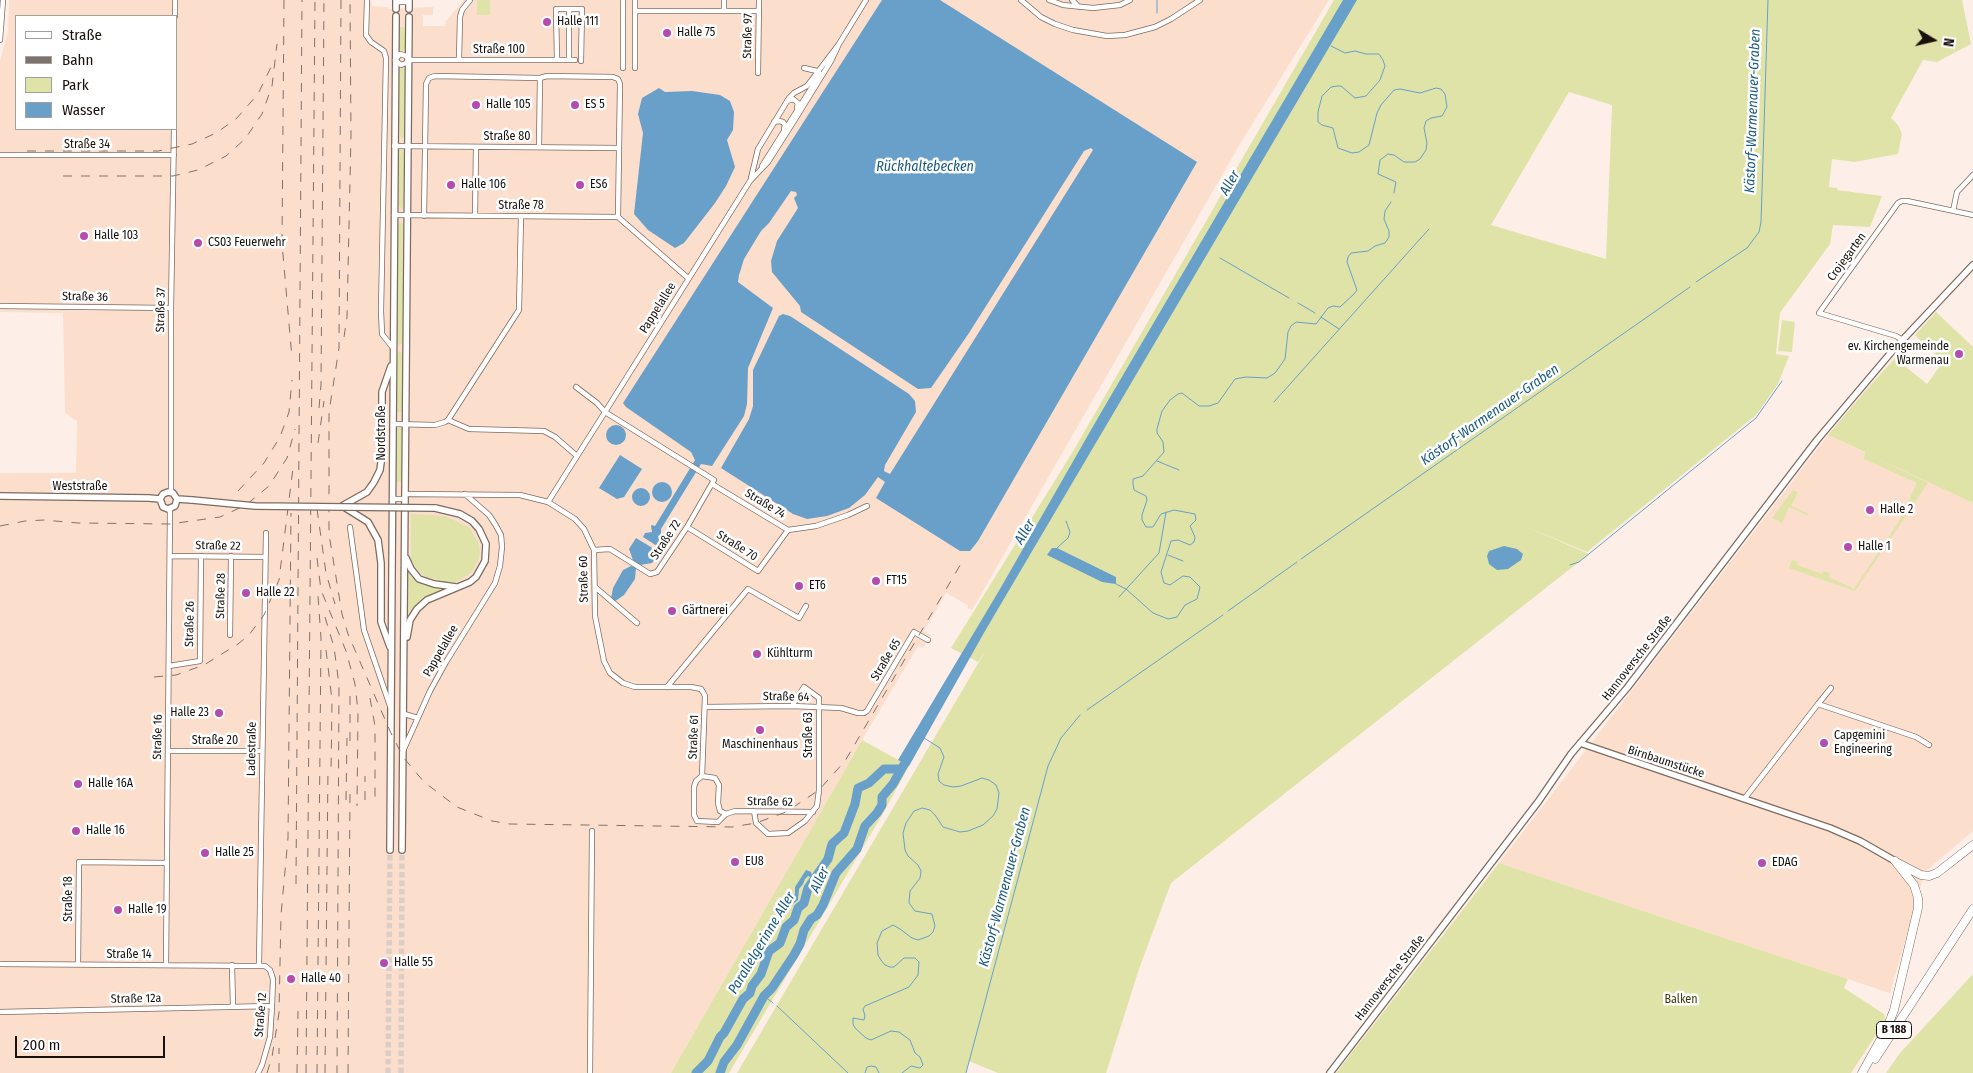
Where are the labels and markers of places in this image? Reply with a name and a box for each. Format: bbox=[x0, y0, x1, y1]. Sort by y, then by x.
place label: Halle 111 bbox=[557, 15, 599, 29]
marker: Halle 111 bbox=[541, 16, 553, 28]
place label: Halle 75 bbox=[677, 26, 715, 40]
marker: Halle 75 bbox=[661, 27, 673, 39]
place label: Halle 105 bbox=[486, 98, 530, 112]
place label: ES 5 bbox=[585, 98, 605, 112]
marker: Halle 105 bbox=[470, 99, 482, 111]
marker: ES 5 bbox=[569, 99, 581, 111]
place label: Halle 106 bbox=[461, 178, 506, 192]
place label: ES6 bbox=[590, 178, 607, 192]
marker: Halle 106 bbox=[445, 179, 457, 191]
marker: ES6 bbox=[574, 179, 586, 191]
place label: Halle 103 bbox=[94, 229, 138, 243]
marker: Halle 103 bbox=[78, 230, 90, 242]
place label: CS03 Feuerwehr bbox=[208, 236, 286, 250]
marker: CS03 Feuerwehr bbox=[192, 237, 204, 249]
place label: ev. Kirchengemeinde Warmenau bbox=[1848, 340, 1949, 368]
marker: ev. Kirchengemeinde Warmenau bbox=[1953, 348, 1965, 360]
place label: Halle 2 bbox=[1880, 503, 1913, 517]
marker: Halle 2 bbox=[1864, 504, 1876, 516]
place label: Halle 1 bbox=[1858, 540, 1891, 554]
marker: Halle 1 bbox=[1842, 541, 1854, 553]
place label: FT15 bbox=[886, 574, 907, 588]
marker: FT15 bbox=[870, 575, 882, 587]
place label: ET6 bbox=[809, 579, 826, 593]
marker: ET6 bbox=[793, 580, 805, 592]
place label: Halle 22 bbox=[256, 586, 295, 600]
marker: Halle 22 bbox=[240, 587, 252, 599]
place label: Gärtnerei bbox=[682, 604, 728, 618]
marker: Gärtnerei bbox=[666, 605, 678, 617]
place label: Kühlturm bbox=[767, 647, 813, 661]
marker: Kühlturm bbox=[751, 648, 763, 660]
place label: Halle 23 bbox=[170, 706, 209, 720]
marker: Halle 23 bbox=[213, 707, 225, 719]
marker: Maschinenhaus bbox=[754, 724, 766, 736]
place label: Capgemini Engineering bbox=[1834, 729, 1892, 757]
marker: Capgemini Engineering bbox=[1818, 737, 1830, 749]
place label: Maschinenhaus bbox=[722, 738, 798, 752]
place label: Halle 16A bbox=[88, 777, 133, 791]
marker: Halle 16A bbox=[72, 778, 84, 790]
place label: Halle 16 bbox=[86, 824, 125, 838]
marker: Halle 16 bbox=[70, 825, 82, 837]
place label: Halle 25 bbox=[215, 846, 254, 860]
marker: Halle 25 bbox=[199, 847, 211, 859]
place label: EU8 bbox=[745, 855, 764, 869]
marker: EU8 bbox=[729, 856, 741, 868]
place label: EDAG bbox=[1772, 856, 1798, 870]
marker: EDAG bbox=[1756, 857, 1768, 869]
place label: Halle 19 bbox=[128, 903, 167, 917]
marker: Halle 19 bbox=[112, 904, 124, 916]
place label: Halle 55 bbox=[394, 956, 433, 970]
marker: Halle 55 bbox=[378, 957, 390, 969]
place label: Halle 40 bbox=[301, 972, 341, 986]
marker: Halle 40 bbox=[285, 973, 297, 985]

